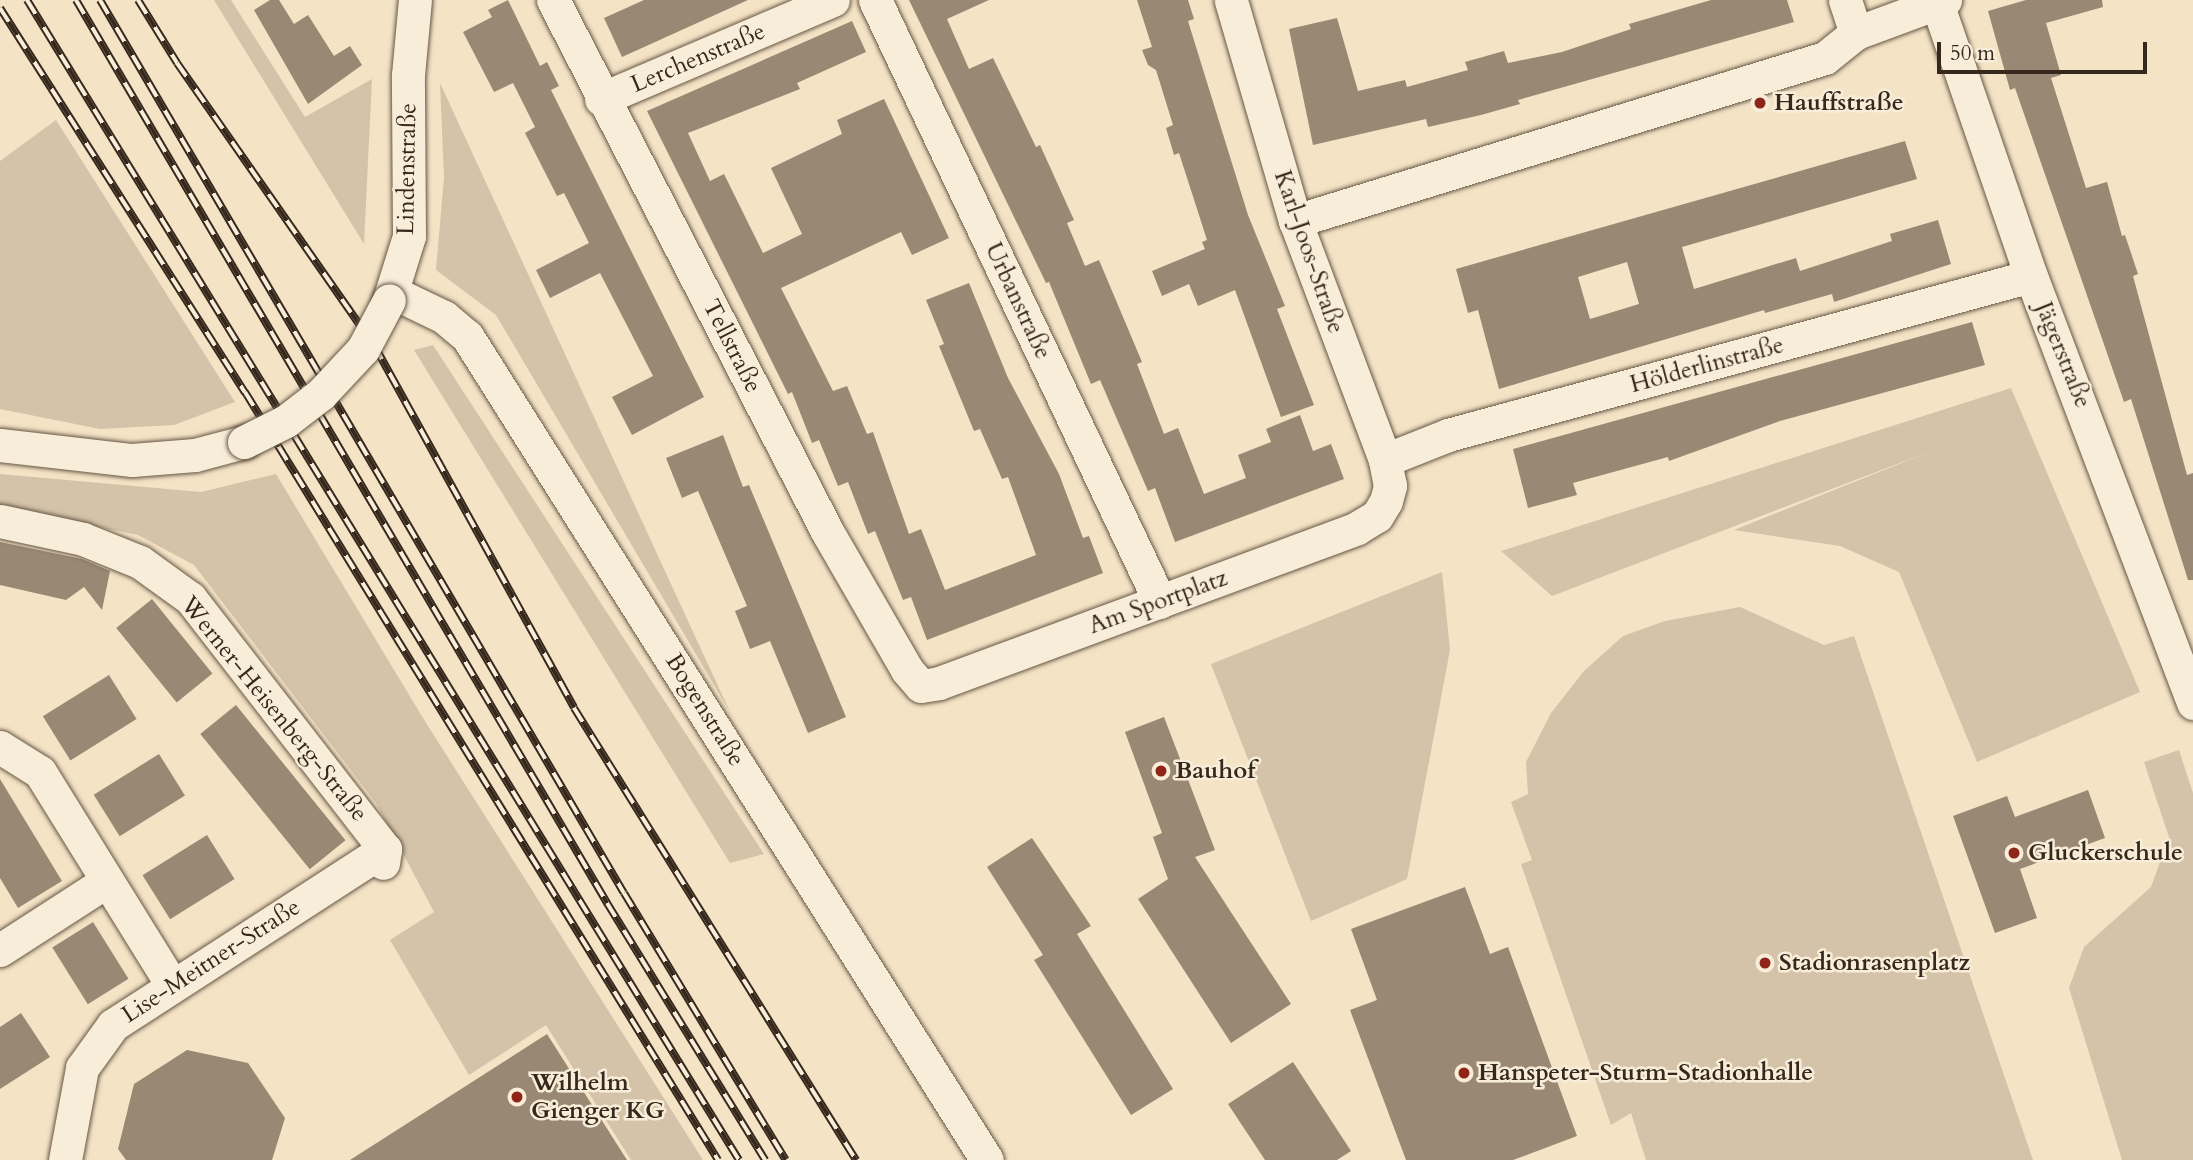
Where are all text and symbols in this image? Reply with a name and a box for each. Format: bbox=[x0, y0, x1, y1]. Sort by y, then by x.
street label: Lerchenstraße bbox=[627, 17, 769, 99]
scale bar bbox=[1941, 28, 2151, 72]
text: 50 m bbox=[1950, 39, 1995, 68]
place label: Hauffstraße bbox=[1774, 89, 1904, 117]
marker: Hauffstraße bbox=[1752, 95, 1768, 111]
street label: Lindenstraße bbox=[391, 103, 423, 235]
street label: Karl-Joos-Straße bbox=[1268, 167, 1350, 337]
street label: Urbanstraße bbox=[979, 238, 1057, 364]
street label: Tellstraße bbox=[696, 295, 768, 397]
street label: Jägerstraße bbox=[2029, 298, 2097, 412]
street label: Hölderlinstraße bbox=[1627, 331, 1787, 399]
street label: Am Sportplatz bbox=[1085, 564, 1231, 640]
street label: Werner-Heisenberg-Straße bbox=[174, 591, 374, 827]
street label: Bogenstraße bbox=[659, 648, 751, 772]
place label: Bauhof bbox=[1175, 757, 1256, 785]
marker: Bauhof bbox=[1153, 763, 1169, 779]
place label: Gluckerschule bbox=[2028, 839, 2183, 867]
marker: Gluckerschule bbox=[2006, 845, 2022, 861]
street label: Lise-Meitner-Straße bbox=[117, 893, 305, 1029]
place label: Stadionrasenplatz bbox=[1779, 949, 1970, 977]
marker: Stadionrasenplatz bbox=[1757, 955, 1773, 971]
place label: Hanspeter-Sturm-Stadionhalle bbox=[1478, 1059, 1813, 1087]
marker: Hanspeter-Sturm-Stadionhalle bbox=[1456, 1065, 1472, 1081]
place label: Wilhelm Gienger KG bbox=[531, 1069, 664, 1125]
marker: Wilhelm Gienger KG bbox=[509, 1089, 525, 1105]

